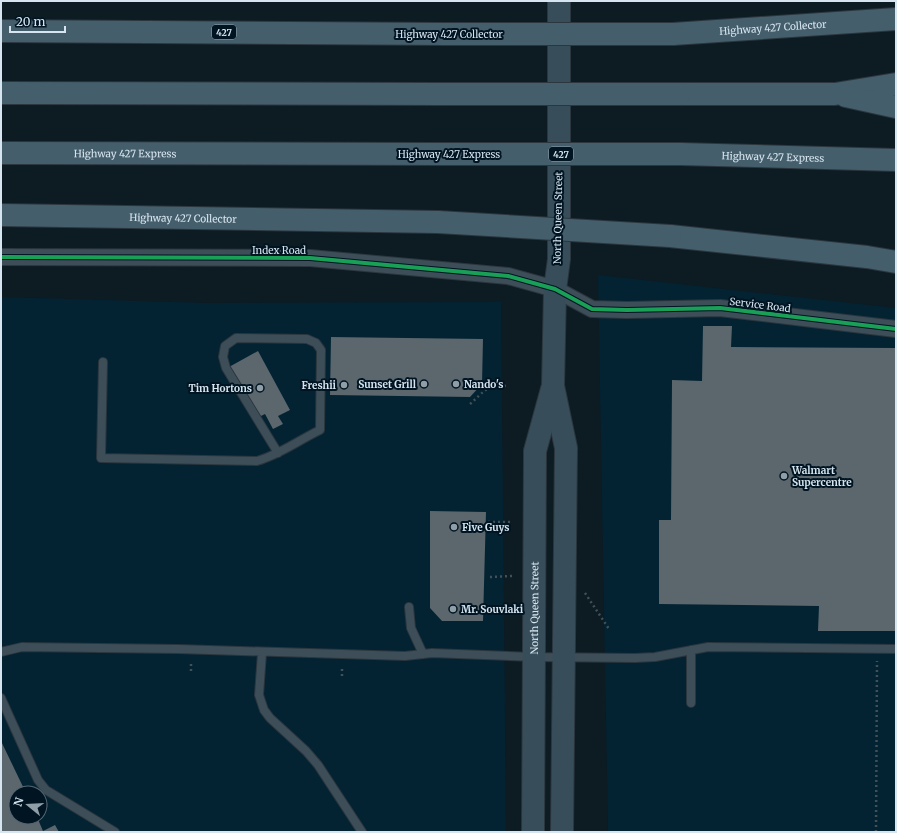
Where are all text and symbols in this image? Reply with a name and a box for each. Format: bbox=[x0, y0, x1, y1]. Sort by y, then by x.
scale bar bbox=[10, 8, 65, 34]
text: 20 m bbox=[16, 14, 45, 29]
street label: Highway 427 Collector bbox=[719, 17, 827, 37]
road number: 427 bbox=[212, 25, 236, 39]
street label: Highway 427 Collector bbox=[395, 28, 503, 41]
street label: Highway 427 Express bbox=[74, 147, 176, 160]
road number: 427 bbox=[549, 147, 573, 161]
street label: Highway 427 Express bbox=[398, 148, 500, 161]
street label: Highway 427 Express bbox=[721, 149, 825, 165]
street label: North Queen Street bbox=[551, 171, 565, 264]
street label: Highway 427 Collector bbox=[129, 211, 237, 225]
street label: Index Road bbox=[252, 244, 306, 257]
street label: Service Road bbox=[729, 295, 791, 315]
place label: Sunset Grill bbox=[358, 378, 417, 391]
place label: Nando's bbox=[464, 378, 503, 391]
place label: Freshii bbox=[302, 379, 337, 392]
marker: Sunset Grill bbox=[419, 379, 429, 389]
marker: Nando's bbox=[451, 379, 461, 389]
marker: Freshii bbox=[339, 380, 349, 390]
place label: Tim Hortons bbox=[189, 382, 252, 395]
marker: Tim Hortons bbox=[255, 383, 265, 393]
place label: Walmart Supercentre bbox=[791, 464, 852, 489]
marker: Walmart Supercentre bbox=[779, 471, 789, 481]
place label: Five Guys bbox=[462, 521, 510, 534]
marker: Five Guys bbox=[449, 522, 459, 532]
street label: North Queen Street bbox=[527, 562, 541, 654]
place label: Mr. Souvlaki bbox=[461, 603, 524, 616]
marker: Mr. Souvlaki bbox=[448, 604, 458, 614]
north arrow bbox=[8, 785, 48, 825]
text: N bbox=[10, 795, 27, 808]

